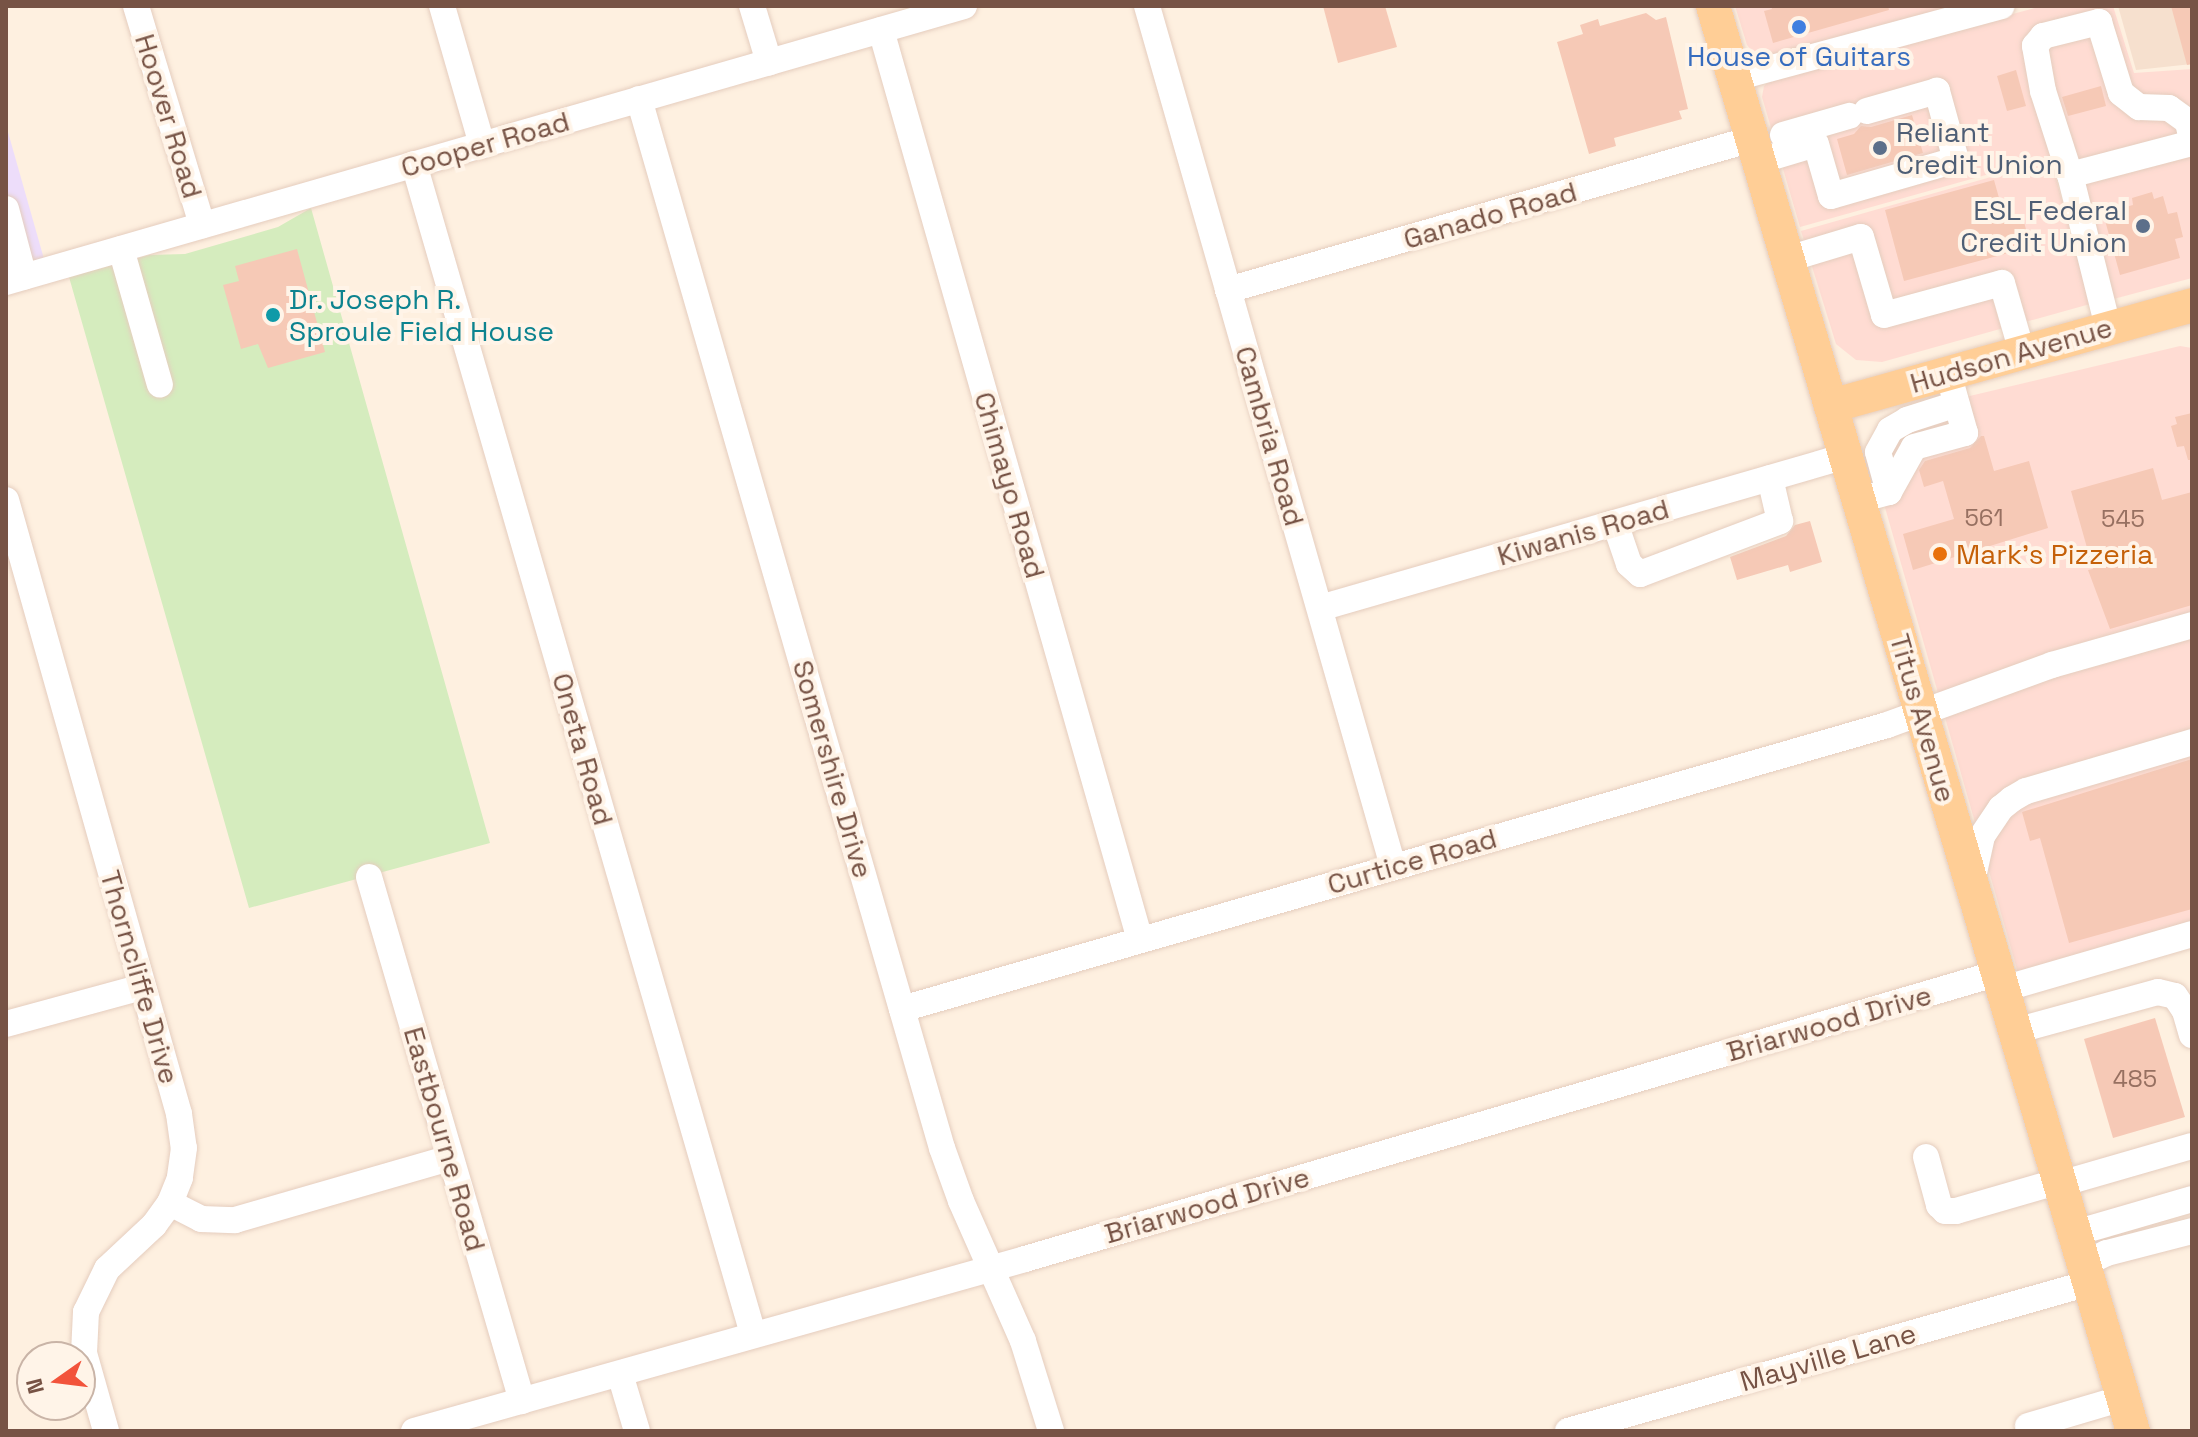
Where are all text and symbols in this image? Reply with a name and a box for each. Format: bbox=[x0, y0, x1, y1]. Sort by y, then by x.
marker: House of Guitars bbox=[1790, 18, 1808, 36]
street label: Hoover Road bbox=[128, 30, 210, 202]
place label: House of Guitars bbox=[1687, 39, 1911, 73]
street label: Cooper Road bbox=[397, 104, 573, 184]
place label: Reliant Credit Union bbox=[1896, 115, 2063, 181]
marker: Reliant Credit Union bbox=[1871, 139, 1889, 157]
street label: Ganado Road bbox=[1399, 174, 1581, 256]
place label: ESL Federal Credit Union bbox=[1960, 193, 2127, 259]
marker: ESL Federal Credit Union bbox=[2134, 217, 2152, 235]
place label: Dr. Joseph R. Sproule Field House bbox=[289, 282, 554, 348]
marker: Dr. Joseph R. Sproule Field House bbox=[264, 306, 282, 324]
street label: Hudson Avenue bbox=[1906, 310, 2116, 400]
street label: Cambria Road bbox=[1228, 342, 1312, 530]
street label: Chimayo Road bbox=[967, 388, 1053, 582]
street label: Kiwanis Road bbox=[1493, 491, 1673, 573]
house number: 561 bbox=[1964, 504, 2004, 532]
house number: 545 bbox=[2101, 505, 2145, 533]
place label: Mark's Pizzeria bbox=[1956, 537, 2153, 571]
marker: Mark's Pizzeria bbox=[1931, 545, 1949, 563]
street label: Titus Avenue bbox=[1883, 630, 1963, 806]
street label: Somershire Drive bbox=[786, 656, 880, 882]
street label: Oneta Road bbox=[545, 669, 621, 829]
street label: Curtice Road bbox=[1323, 821, 1501, 901]
street label: Thorncliffe Drive bbox=[93, 866, 187, 1088]
street label: Briarwood Drive bbox=[1723, 978, 1935, 1068]
street label: Eastbourne Road bbox=[397, 1023, 493, 1255]
house number: 485 bbox=[2113, 1065, 2157, 1093]
street label: Briarwood Drive bbox=[1101, 1160, 1313, 1250]
street label: Mayville Lane bbox=[1736, 1316, 1920, 1398]
north arrow bbox=[16, 1341, 96, 1421]
text: N bbox=[19, 1376, 50, 1397]

